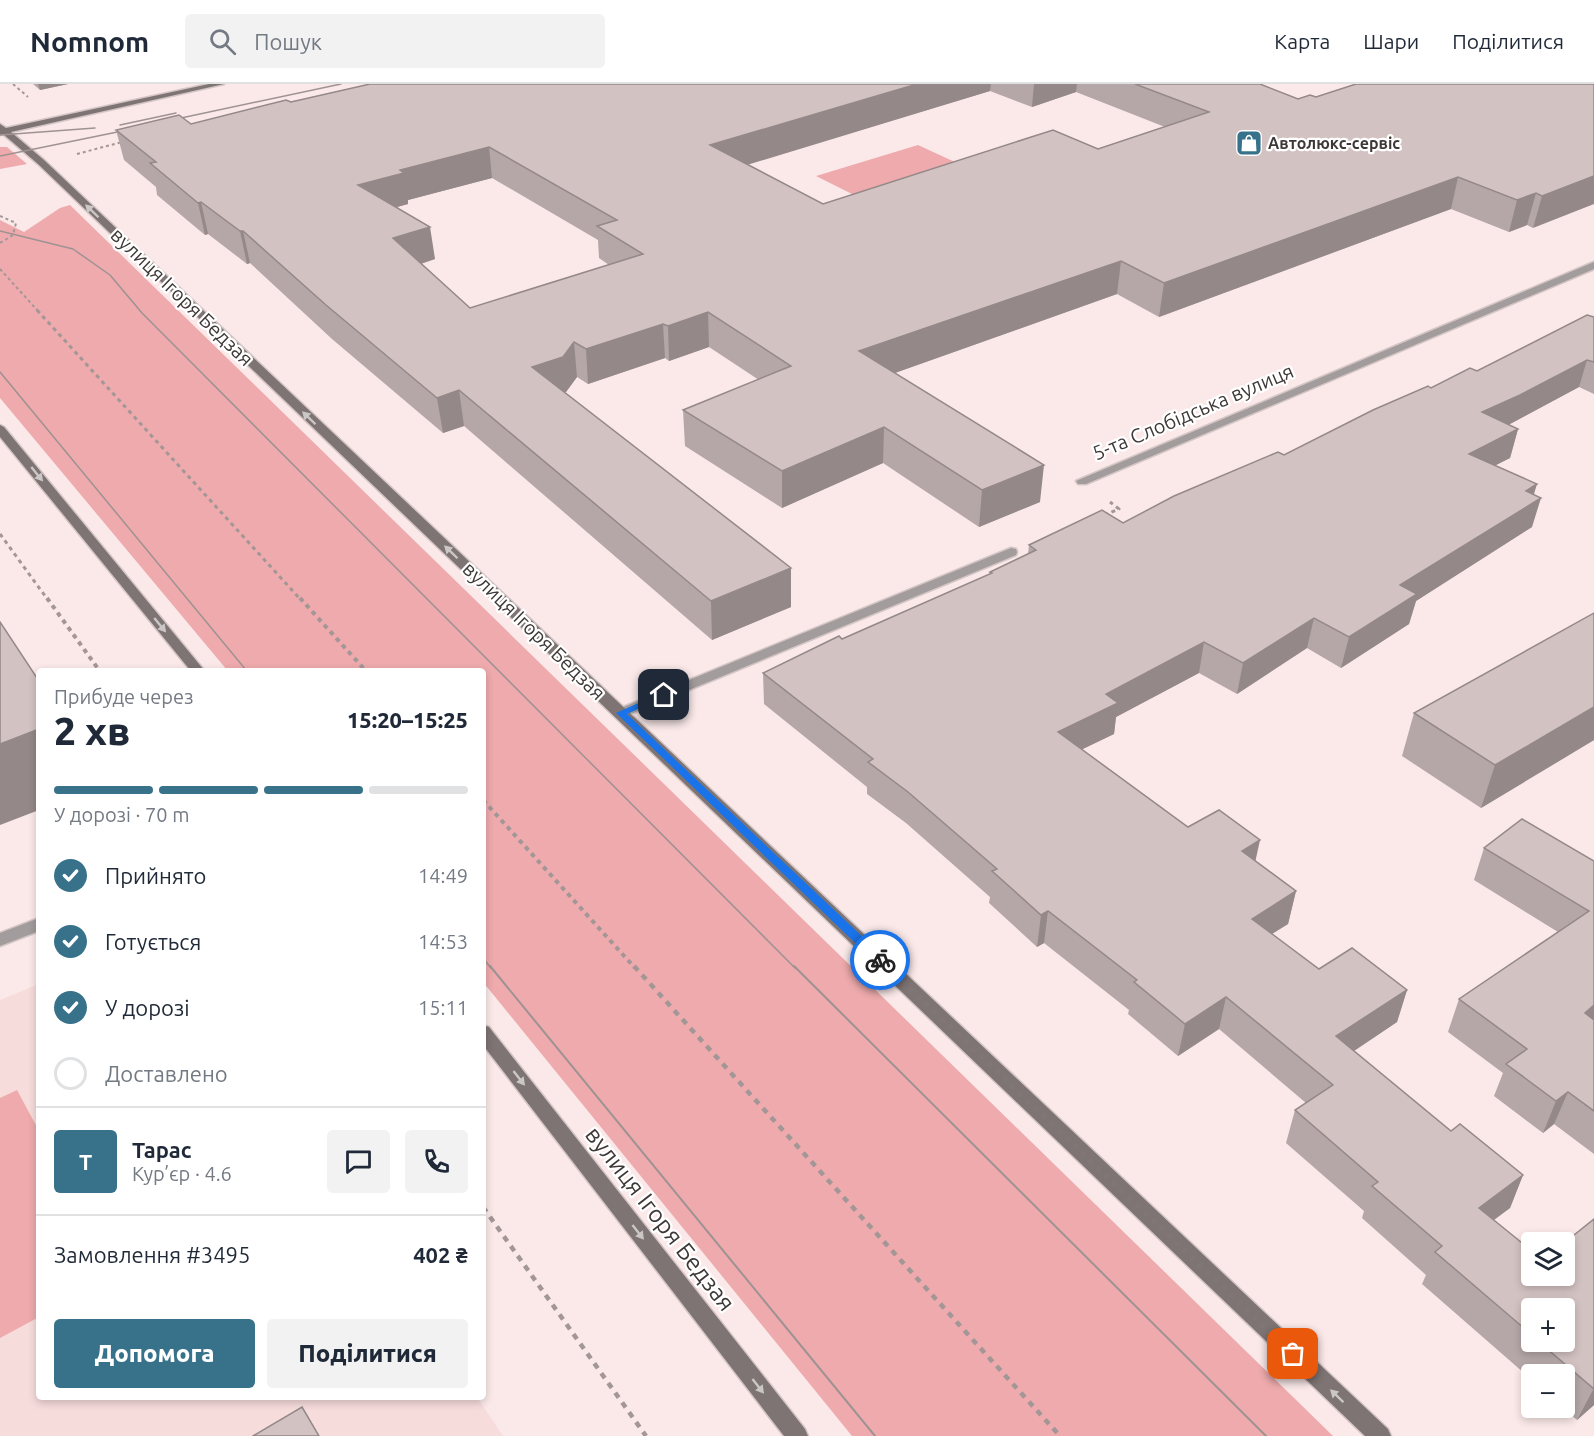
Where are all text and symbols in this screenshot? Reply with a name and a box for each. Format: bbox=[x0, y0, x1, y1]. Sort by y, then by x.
search box bbox=[185, 14, 605, 68]
icon: search bbox=[206, 25, 239, 58]
text: Nomnom bbox=[30, 26, 149, 57]
text: Пошук bbox=[254, 29, 322, 54]
text: Карта bbox=[1274, 29, 1330, 53]
text: Шари bbox=[1363, 29, 1419, 53]
text: Поділитися bbox=[1452, 29, 1564, 53]
shop icon: Автолюкс-сервіс bbox=[1234, 128, 1264, 158]
place label: Автолюкс-сервіс bbox=[1268, 134, 1400, 152]
one-way arrow bbox=[84, 204, 99, 218]
street label: вулиця Ігоря Бедзая bbox=[107, 223, 258, 370]
street label: 5-та Слобідська вулиця bbox=[1089, 359, 1297, 464]
one-way arrow bbox=[303, 411, 317, 425]
one-way arrow bbox=[30, 466, 43, 481]
one-way arrow bbox=[443, 545, 458, 559]
street label: вулиця Ігоря Бедзая bbox=[459, 557, 610, 704]
one-way arrow bbox=[154, 618, 166, 633]
pin bbox=[638, 669, 689, 720]
icon: home bbox=[647, 678, 680, 711]
text: Прибуде через bbox=[54, 685, 194, 708]
text: 15:20–15:25 bbox=[347, 707, 468, 732]
text: 2 хв bbox=[54, 709, 130, 752]
text: У дорозі · 70 m bbox=[54, 803, 189, 826]
icon: check bbox=[54, 859, 87, 892]
text: Прийнято bbox=[105, 863, 206, 888]
text: 14:49 bbox=[418, 864, 468, 887]
icon: check bbox=[54, 925, 87, 958]
text: Готується bbox=[105, 929, 201, 954]
text: 14:53 bbox=[418, 930, 468, 953]
courier bbox=[850, 930, 910, 990]
icon: bike bbox=[864, 944, 897, 977]
icon: check bbox=[54, 991, 87, 1024]
text: У дорозі bbox=[105, 995, 190, 1020]
text: 15:11 bbox=[418, 996, 468, 1019]
text: Доставлено bbox=[105, 1061, 228, 1086]
one-way arrow bbox=[512, 1071, 524, 1086]
street label: вулиця Ігоря Бедзая bbox=[580, 1121, 741, 1316]
button: chat bbox=[327, 1130, 390, 1193]
button: phone bbox=[405, 1130, 468, 1193]
text: Тарас bbox=[132, 1137, 192, 1162]
text: Т bbox=[79, 1149, 92, 1174]
text: Кур’єр · 4.6 bbox=[132, 1162, 232, 1185]
one-way arrow bbox=[632, 1225, 644, 1240]
map controls bbox=[1521, 1232, 1575, 1418]
button: layers bbox=[1521, 1232, 1575, 1286]
text: Замовлення #3495 bbox=[54, 1242, 250, 1267]
text: 402 ₴ bbox=[413, 1242, 468, 1267]
button: + bbox=[1521, 1298, 1575, 1352]
button: Допомога bbox=[54, 1319, 255, 1388]
button: Поділитися bbox=[267, 1319, 468, 1388]
pin bbox=[1267, 1328, 1318, 1379]
icon: bag bbox=[1276, 1337, 1309, 1370]
button: − bbox=[1521, 1364, 1575, 1418]
one-way arrow bbox=[752, 1378, 765, 1394]
one-way arrow bbox=[1331, 1389, 1345, 1403]

